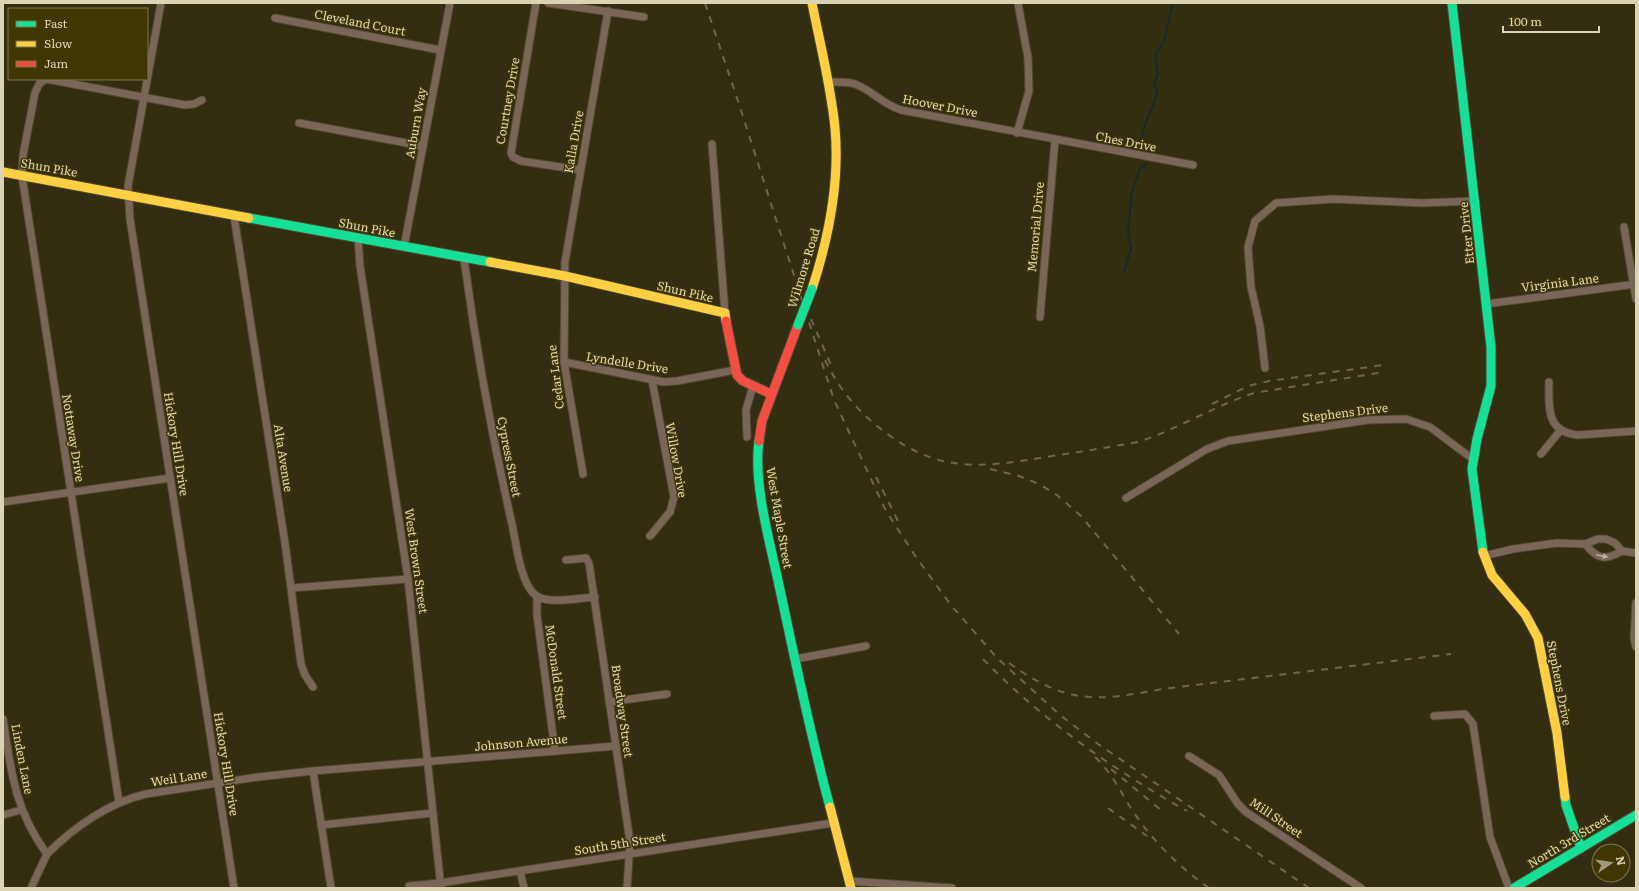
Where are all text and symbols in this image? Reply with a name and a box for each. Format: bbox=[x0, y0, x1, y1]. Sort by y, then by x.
street label: Cleveland Court bbox=[313, 4, 407, 40]
legend bbox=[8, 8, 148, 80]
scale bar bbox=[1503, 8, 1599, 34]
text: 100 m bbox=[1509, 12, 1542, 30]
text: Fast bbox=[44, 14, 68, 32]
text: Slow bbox=[44, 34, 73, 52]
text: Jam bbox=[44, 54, 69, 72]
street label: Courtney Drive bbox=[491, 56, 524, 146]
street label: Auburn Way bbox=[400, 86, 430, 160]
street label: Hoover Drive bbox=[901, 89, 979, 121]
street label: Kalla Drive bbox=[559, 109, 587, 175]
street label: Ches Drive bbox=[1094, 126, 1158, 156]
street label: Shun Pike bbox=[19, 153, 79, 181]
street label: Memorial Drive bbox=[1022, 181, 1048, 273]
street label: Etter Drive bbox=[1454, 201, 1478, 265]
street label: Shun Pike bbox=[337, 213, 397, 241]
street label: Wilmore Road bbox=[782, 225, 824, 310]
street label: Virginia Lane bbox=[1520, 268, 1600, 296]
street label: Shun Pike bbox=[655, 276, 715, 306]
street label: Cedar Lane bbox=[542, 344, 568, 410]
street label: Lyndelle Drive bbox=[585, 347, 670, 377]
street label: Hickory Hill Drive bbox=[160, 391, 194, 497]
street label: Nottaway Drive bbox=[58, 393, 90, 483]
street label: Stephens Drive bbox=[1301, 398, 1389, 426]
street label: Cypress Street bbox=[493, 415, 527, 499]
street label: Willow Drive bbox=[662, 421, 692, 499]
street label: Alta Avenue bbox=[270, 423, 298, 493]
street label: West Maple Street bbox=[762, 466, 798, 570]
street label: West Brown Street bbox=[401, 507, 433, 615]
one-way arrow bbox=[1596, 553, 1608, 559]
street label: McDonald Street bbox=[541, 623, 573, 721]
street label: Stephens Drive bbox=[1543, 639, 1577, 727]
street label: Broadway Street bbox=[608, 663, 638, 759]
street label: Hickory Hill Drive bbox=[210, 711, 244, 817]
street label: Linden Lane bbox=[7, 722, 39, 796]
street label: Johnson Avenue bbox=[474, 729, 568, 755]
street label: Weil Lane bbox=[149, 764, 208, 790]
street label: Mill Street bbox=[1246, 793, 1307, 842]
street label: North 3rd Street bbox=[1524, 808, 1613, 872]
street label: South 5th Street bbox=[573, 827, 667, 859]
north arrow bbox=[1591, 843, 1631, 883]
text: N bbox=[1613, 854, 1631, 867]

